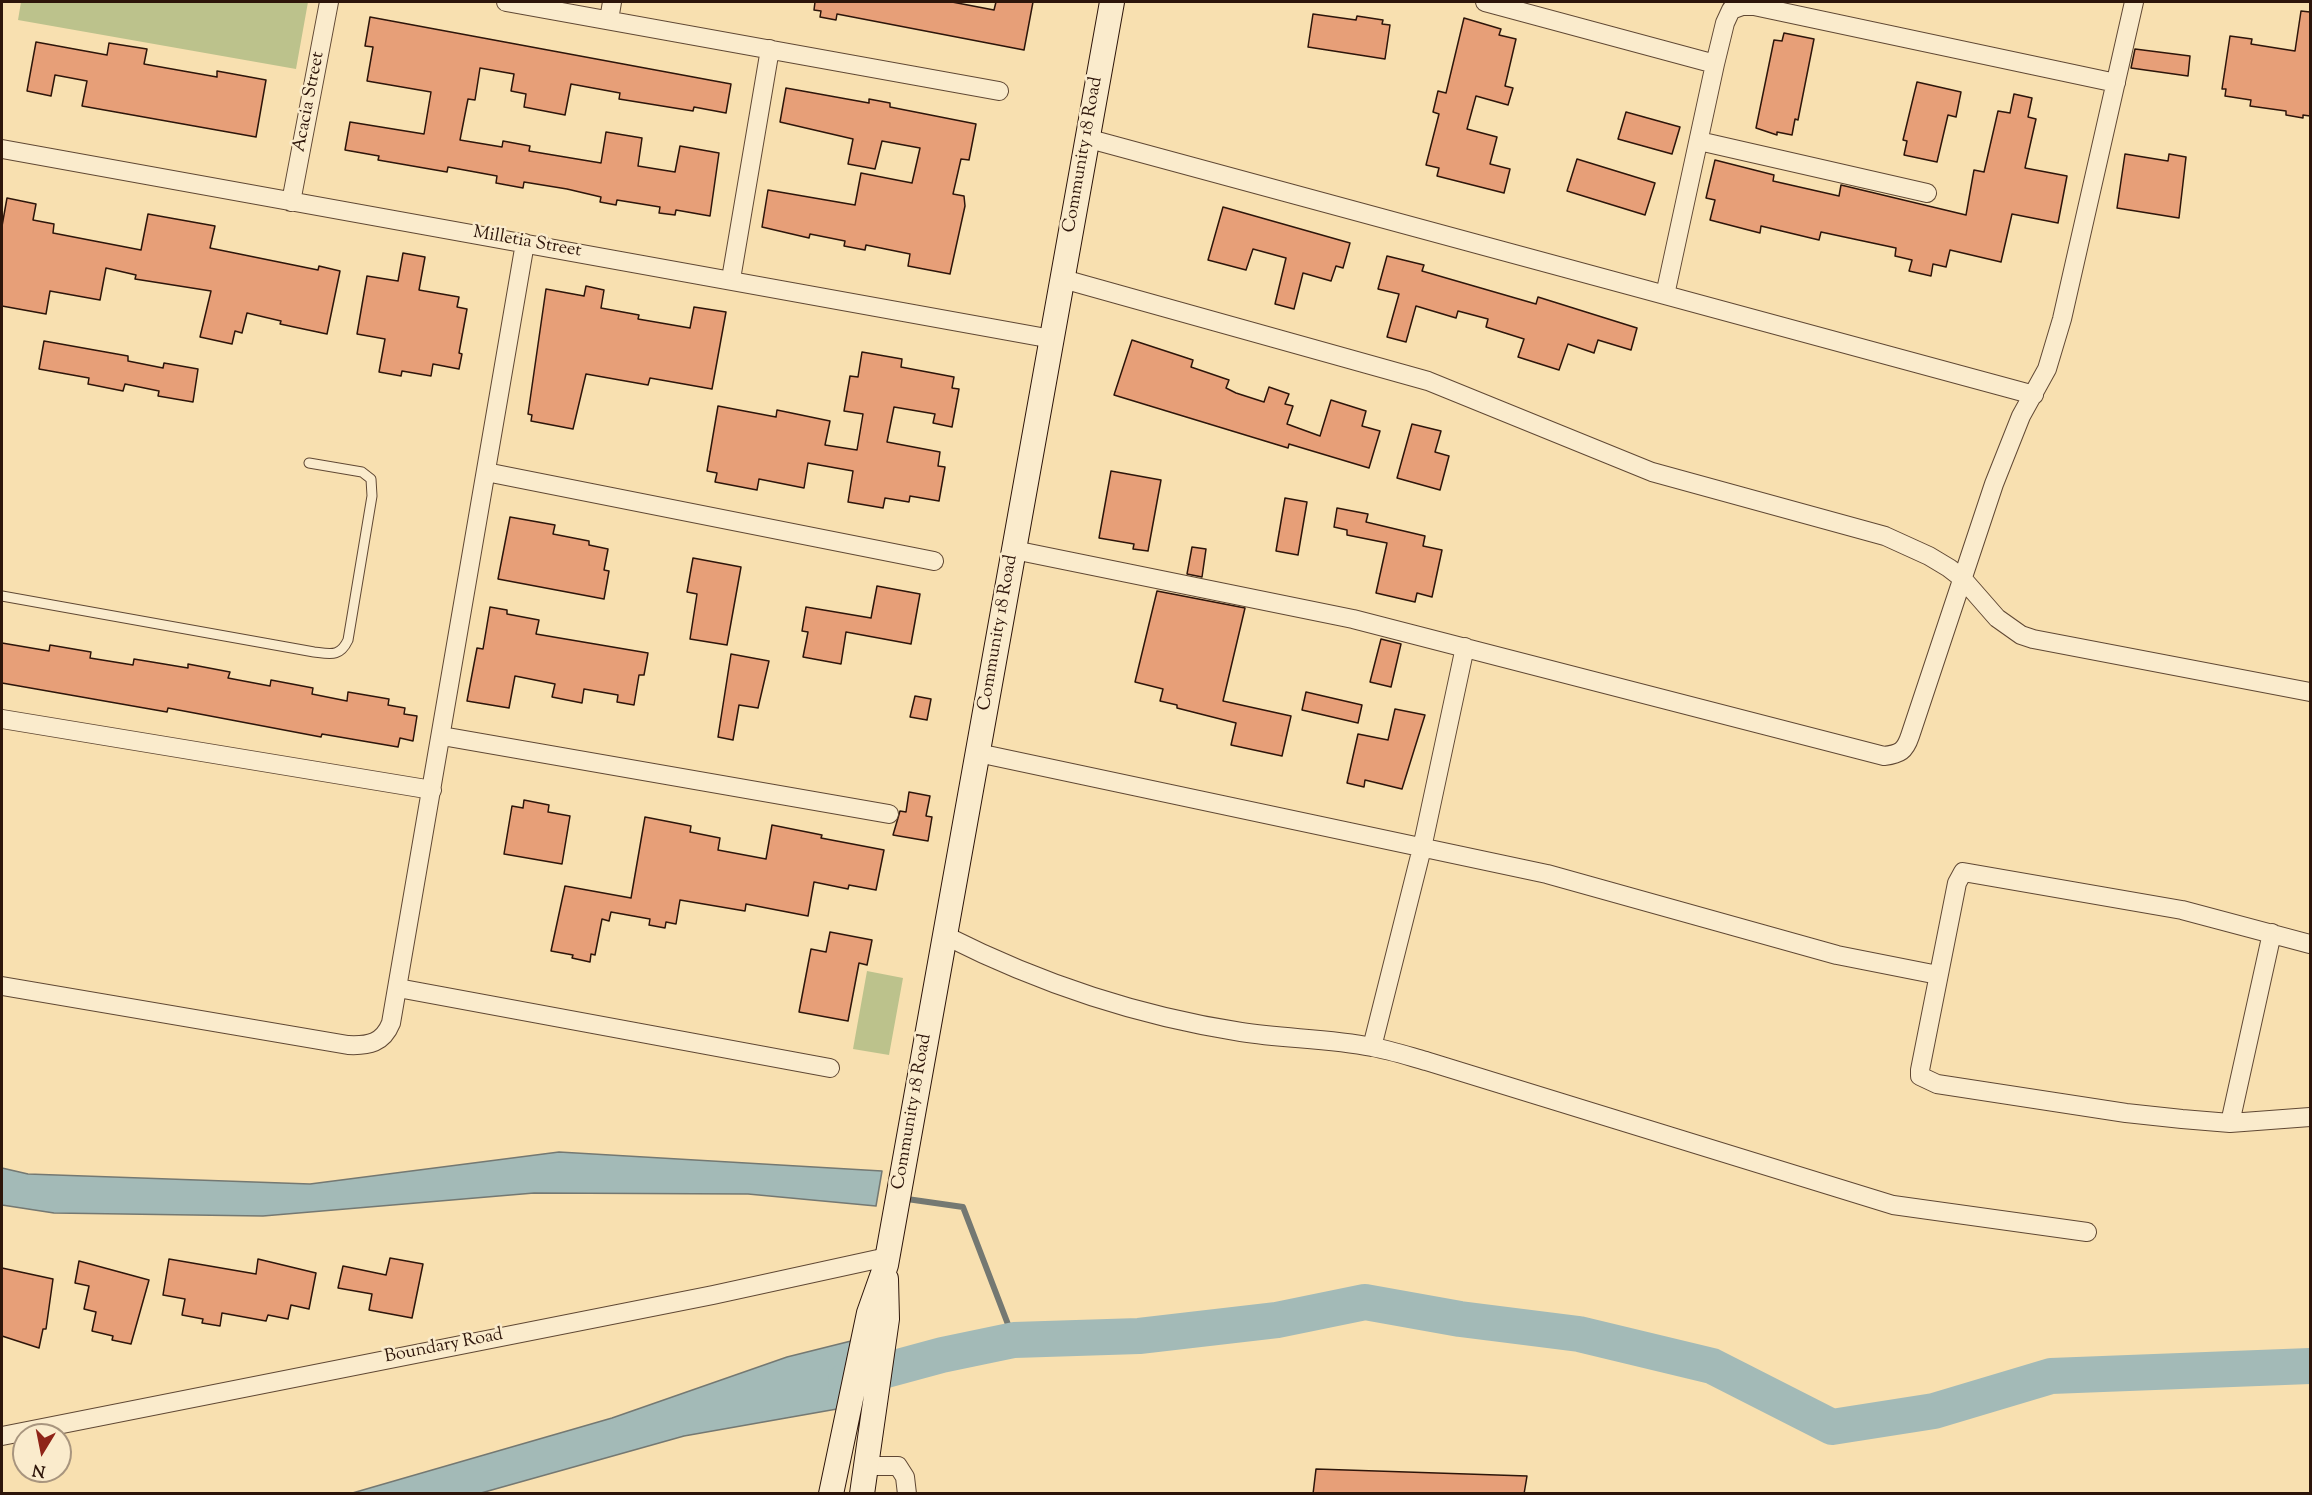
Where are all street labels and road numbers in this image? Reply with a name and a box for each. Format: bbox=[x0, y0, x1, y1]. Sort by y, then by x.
street label: Acacia Street bbox=[290, 50, 330, 154]
street label: Community 18 Road bbox=[1060, 75, 1108, 235]
street label: Milletia Street bbox=[471, 223, 583, 263]
street label: Community 18 Road bbox=[975, 553, 1023, 713]
street label: Community 18 Road bbox=[889, 1032, 937, 1192]
street label: Boundary Road bbox=[383, 1325, 505, 1369]

